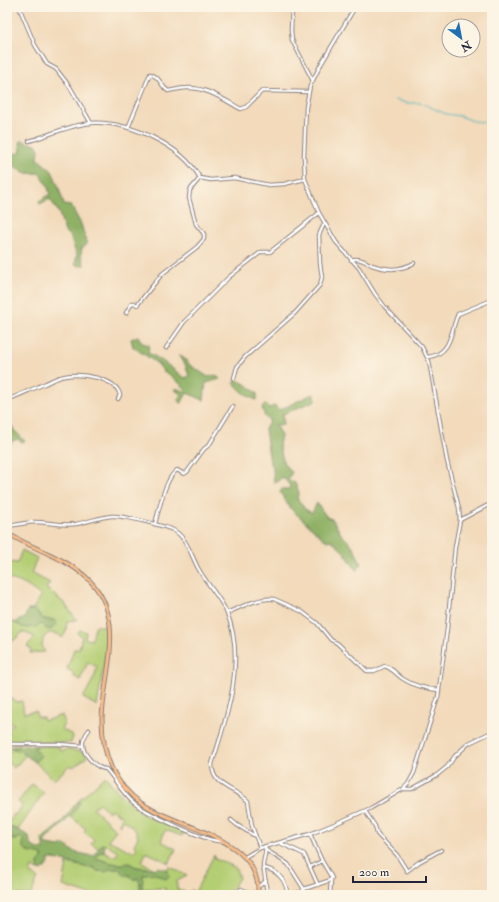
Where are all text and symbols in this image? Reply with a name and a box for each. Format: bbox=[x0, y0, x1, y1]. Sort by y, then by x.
north arrow bbox=[441, 18, 481, 58]
text: N bbox=[457, 37, 475, 55]
scale bar bbox=[353, 858, 426, 884]
text: 200 m bbox=[359, 865, 390, 880]

